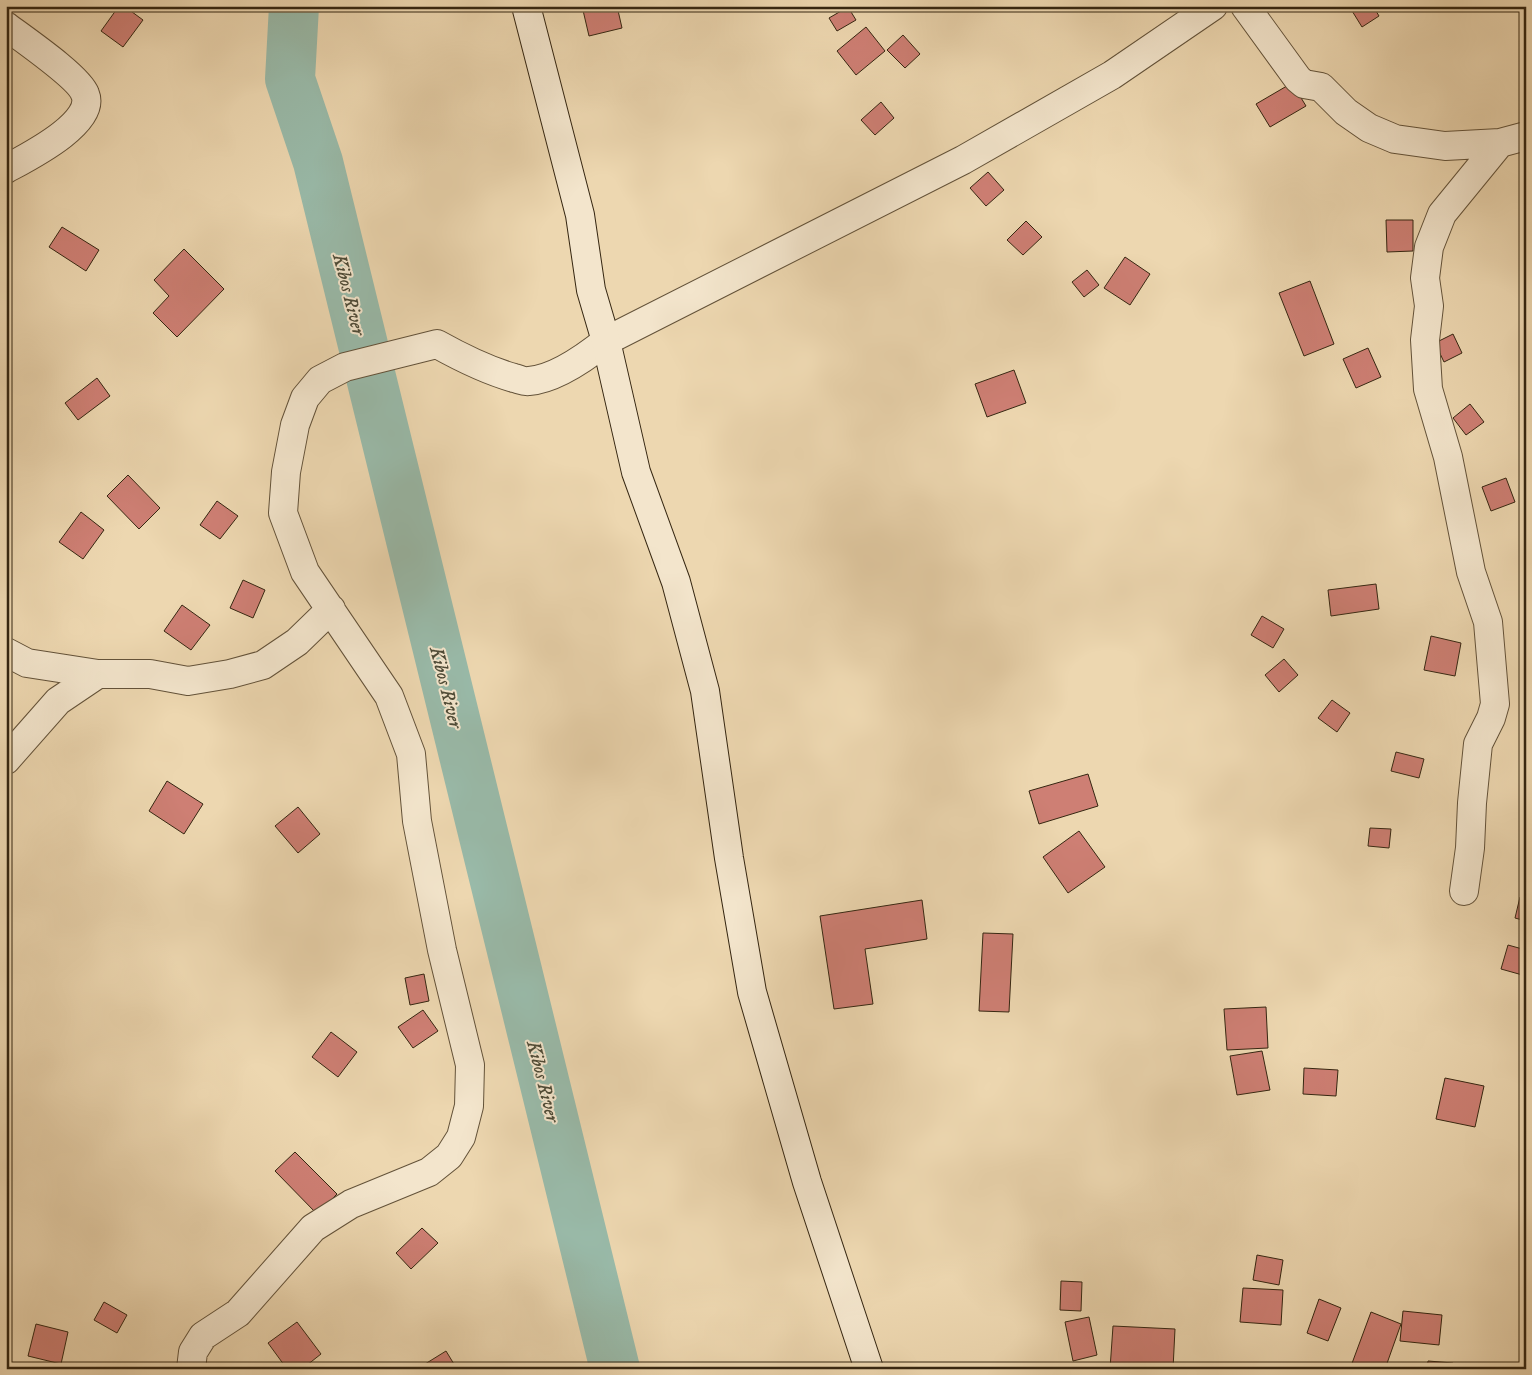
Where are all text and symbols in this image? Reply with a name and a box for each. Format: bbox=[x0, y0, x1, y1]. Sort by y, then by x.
water label: Kibos River bbox=[327, 250, 370, 340]
water label: Kibos River bbox=[424, 643, 467, 733]
water label: Kibos River bbox=[521, 1037, 564, 1127]

